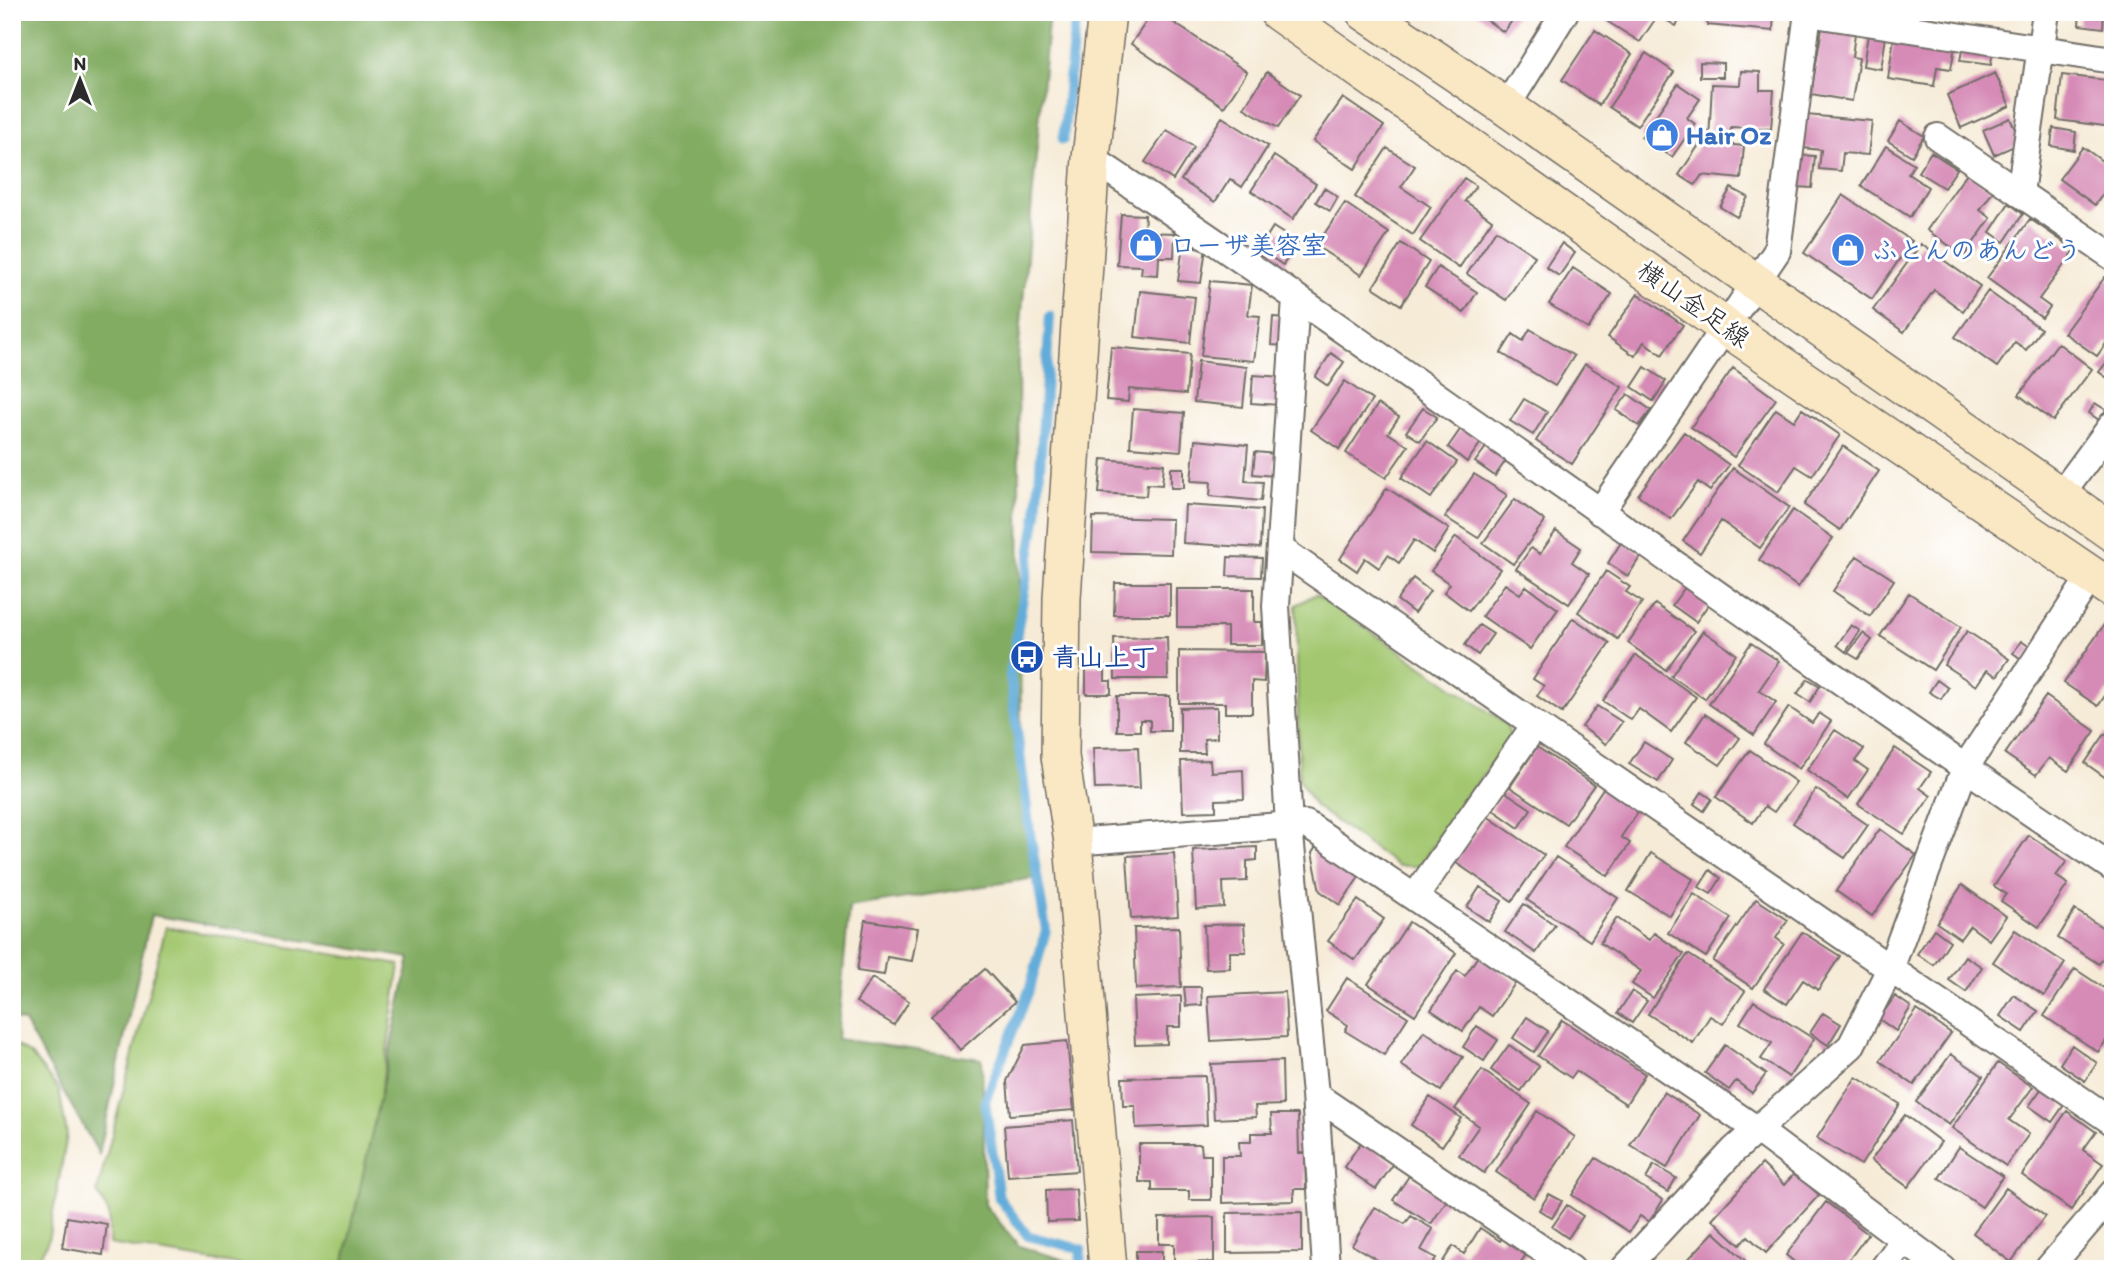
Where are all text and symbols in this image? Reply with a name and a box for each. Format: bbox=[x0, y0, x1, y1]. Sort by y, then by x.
north arrow bbox=[46, 46, 116, 116]
text: N bbox=[74, 52, 86, 75]
shop icon: Hair Oz bbox=[1643, 116, 1681, 154]
place label: Hair Oz bbox=[1686, 119, 1771, 151]
shop icon: ローザ美容室 bbox=[1127, 226, 1165, 264]
place label: ローザ美容室 bbox=[1170, 229, 1327, 261]
shop icon: ふとんのあんどう bbox=[1829, 231, 1867, 269]
place label: ふとんのあんどう bbox=[1872, 234, 2082, 266]
street label: 横山金足線 bbox=[1632, 254, 1756, 354]
bus stop icon: 青山上丁 bbox=[1008, 638, 1046, 676]
place label: 青山上丁 bbox=[1052, 641, 1156, 673]

